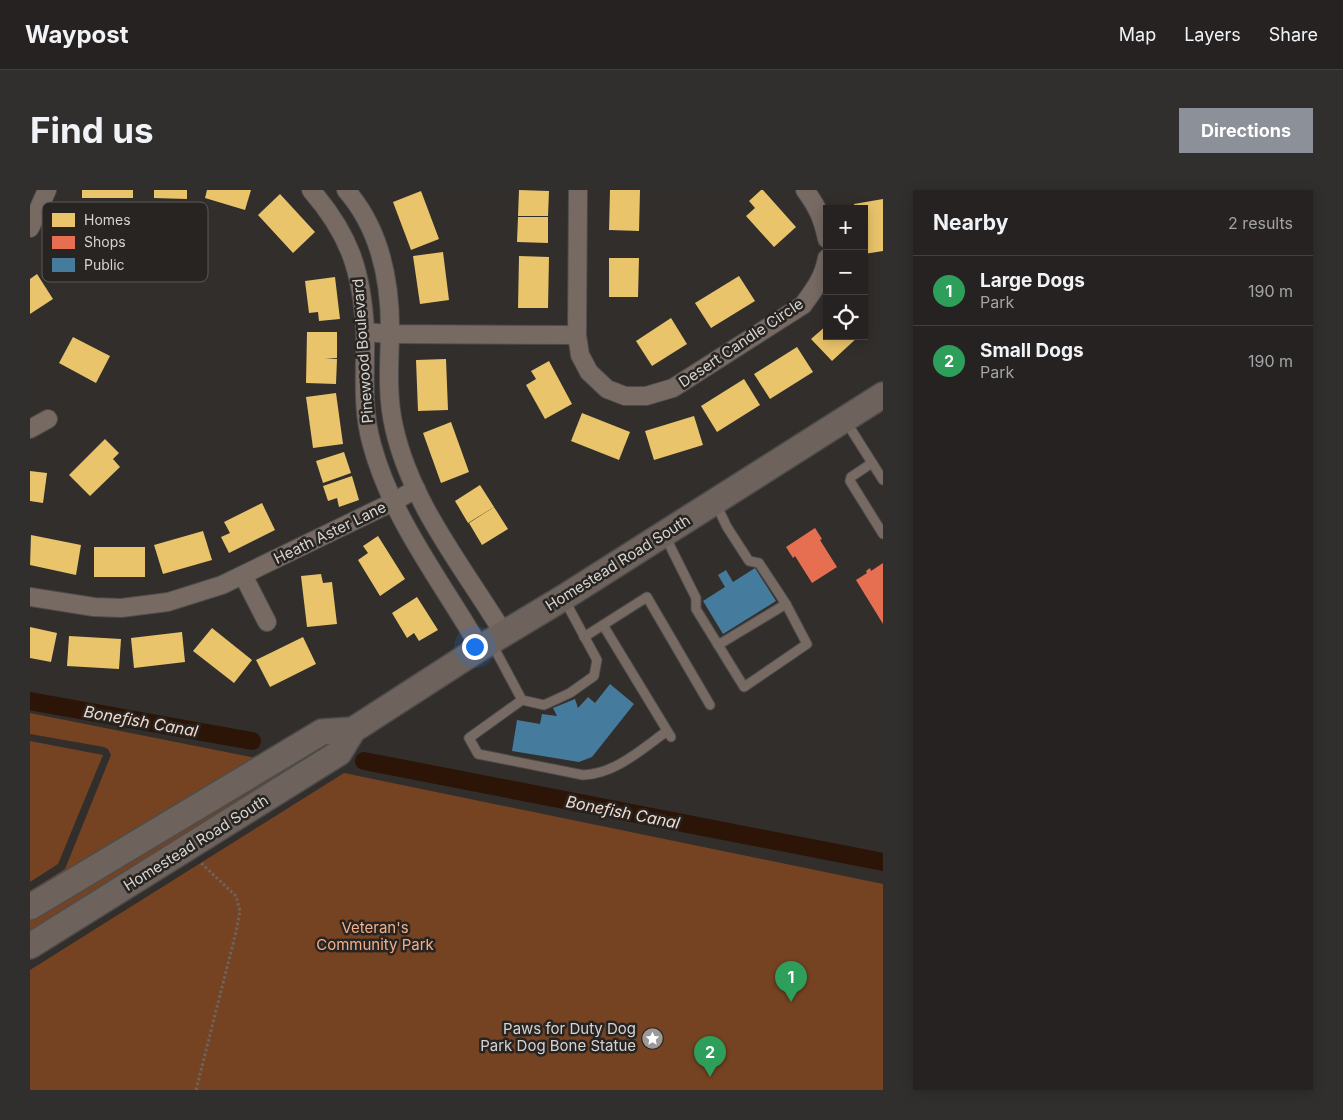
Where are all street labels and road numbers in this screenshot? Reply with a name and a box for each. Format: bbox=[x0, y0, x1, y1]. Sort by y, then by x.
street label: Pinewood Boulevard bbox=[348, 278, 377, 424]
street label: Desert Candle Circle bbox=[675, 294, 807, 391]
street label: Heath Aster Lane bbox=[271, 497, 389, 568]
street label: Homestead Road South bbox=[542, 510, 694, 615]
street label: Homestead Road South bbox=[120, 790, 272, 895]

